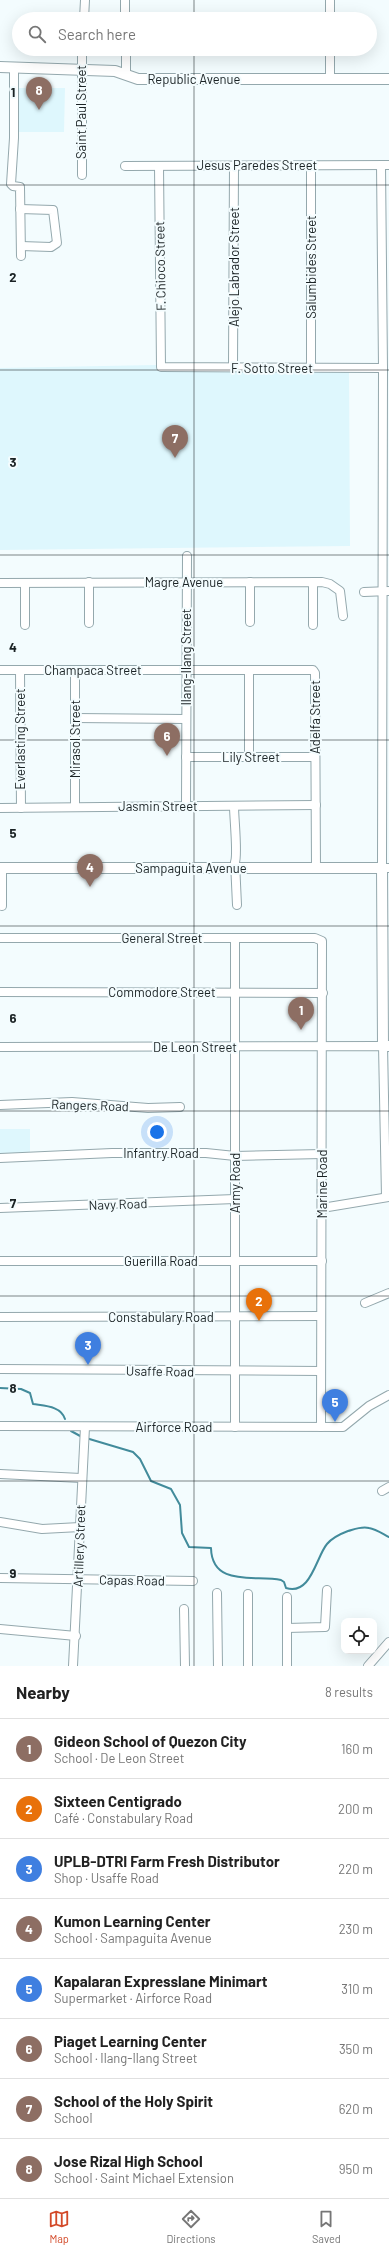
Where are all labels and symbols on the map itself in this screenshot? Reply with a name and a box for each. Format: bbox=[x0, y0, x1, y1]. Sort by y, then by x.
street label: Saint Paul Street bbox=[73, 65, 89, 159]
street label: Republic Avenue bbox=[147, 71, 241, 87]
pin: 8 bbox=[26, 77, 52, 110]
text: 1 bbox=[11, 84, 15, 100]
street label: Jesus Paredes Street bbox=[197, 157, 317, 173]
street label: Alejo Labrador Street bbox=[226, 207, 242, 327]
street label: Salumbides Street bbox=[303, 215, 319, 319]
street label: F. Chioco Street bbox=[151, 221, 169, 311]
text: 2 bbox=[9, 269, 17, 285]
street label: F. Sotto Street bbox=[231, 360, 313, 376]
pin: 7 bbox=[162, 425, 188, 458]
text: 3 bbox=[9, 454, 17, 470]
street label: Magre Avenue bbox=[145, 574, 223, 590]
street label: Ilang-Ilang Street bbox=[178, 608, 194, 706]
text: 4 bbox=[9, 639, 17, 655]
street label: Champaca Street bbox=[44, 662, 142, 678]
street label: Adelfa Street bbox=[307, 680, 323, 754]
street label: Everlasting Street bbox=[12, 688, 28, 790]
street label: Mirasol Street bbox=[67, 700, 83, 778]
pin: 6 bbox=[154, 723, 180, 756]
street label: Lily Street bbox=[222, 749, 280, 765]
street label: Jasmin Street bbox=[118, 798, 198, 814]
text: 5 bbox=[9, 825, 17, 841]
pin: 4 bbox=[77, 854, 103, 887]
street label: Sampaguita Avenue bbox=[135, 860, 247, 876]
street label: General Street bbox=[121, 930, 203, 946]
street label: Commodore Street bbox=[108, 984, 216, 1000]
pin: 1 bbox=[288, 997, 314, 1030]
text: 6 bbox=[10, 1010, 17, 1026]
street label: De Leon Street bbox=[153, 1039, 237, 1055]
street label: Rangers Road bbox=[51, 1096, 129, 1114]
your location bbox=[147, 1122, 167, 1142]
street label: Infantry Road bbox=[123, 1145, 199, 1161]
street label: Marine Road bbox=[314, 1149, 330, 1219]
street label: Army Road bbox=[227, 1153, 243, 1213]
text: 7 bbox=[10, 1195, 17, 1211]
street label: Navy Road bbox=[88, 1195, 148, 1213]
street label: Guerilla Road bbox=[124, 1253, 198, 1269]
pin: 2 bbox=[246, 1288, 272, 1321]
street label: Constabulary Road bbox=[108, 1309, 214, 1325]
pin: 3 bbox=[75, 1332, 101, 1365]
street label: Usaffe Road bbox=[126, 1362, 194, 1380]
text: 8 bbox=[9, 1380, 17, 1396]
pin: 5 bbox=[322, 1389, 348, 1422]
street label: Airforce Road bbox=[136, 1419, 212, 1435]
street label: Artillery Street bbox=[70, 1504, 88, 1588]
text: 9 bbox=[10, 1565, 17, 1581]
street label: Capas Road bbox=[99, 1571, 165, 1589]

